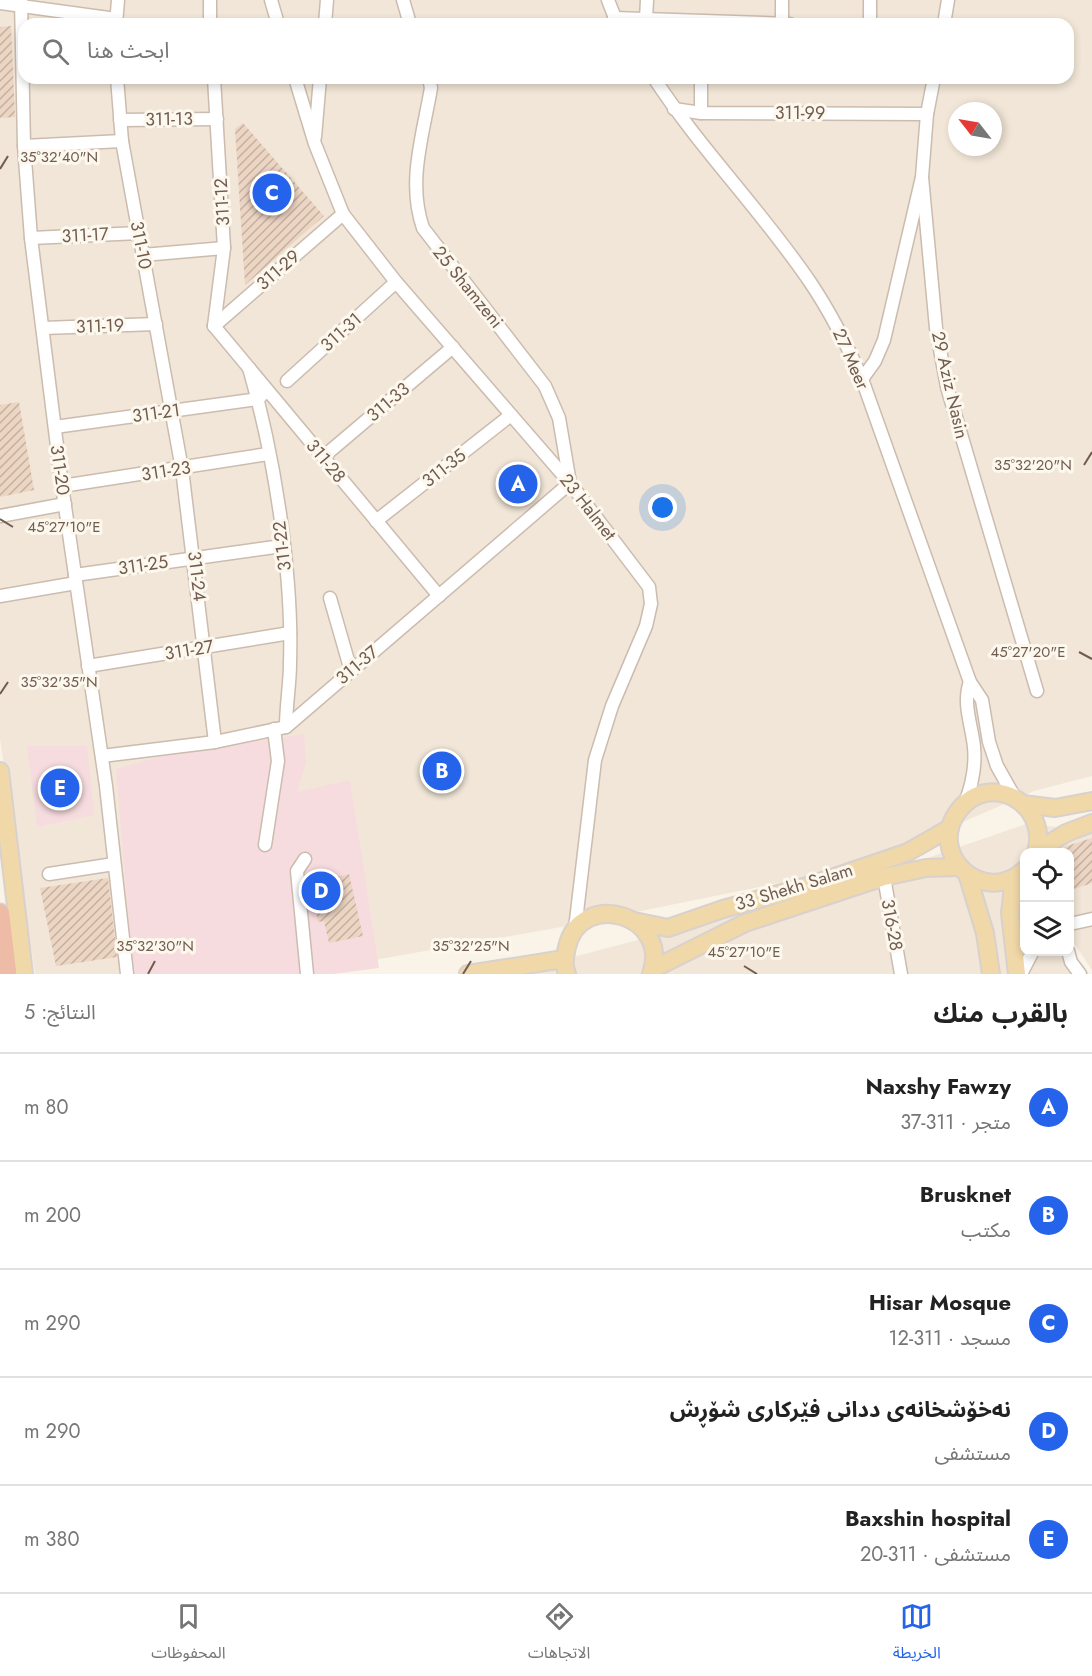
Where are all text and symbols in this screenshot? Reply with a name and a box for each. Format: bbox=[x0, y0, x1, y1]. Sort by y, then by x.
search box bbox=[18, 18, 1074, 84]
text: ابحث هنا bbox=[87, 34, 169, 66]
icon: search bbox=[39, 35, 72, 68]
street label: 311-99 bbox=[775, 100, 825, 126]
north arrow bbox=[948, 102, 1002, 156]
street label: 311-13 bbox=[145, 106, 193, 132]
text: 35°32'40"N bbox=[20, 146, 98, 168]
pin: C bbox=[252, 170, 292, 216]
street label: 311-12 bbox=[208, 177, 236, 227]
street label: 311-10 bbox=[124, 219, 158, 272]
street label: 311-17 bbox=[61, 221, 110, 249]
street label: 25 Shamzeni bbox=[427, 240, 509, 334]
street label: 311-29 bbox=[250, 244, 306, 296]
street label: 311-31 bbox=[315, 306, 367, 358]
street label: 311-19 bbox=[75, 312, 125, 340]
street label: 27 Meer bbox=[826, 324, 876, 394]
street label: 29 Aziz Nasin bbox=[925, 329, 975, 441]
street label: 311-33 bbox=[361, 376, 415, 428]
street label: 311-21 bbox=[130, 397, 182, 429]
street label: 311-28 bbox=[300, 434, 352, 488]
street label: 311-35 bbox=[416, 442, 472, 494]
street label: 311-20 bbox=[44, 443, 76, 497]
street label: 311-23 bbox=[139, 454, 193, 488]
text: 35°32'20"N bbox=[994, 454, 1072, 476]
pin: A bbox=[498, 462, 538, 506]
street label: 23 Halmet bbox=[554, 468, 623, 547]
your location bbox=[648, 493, 677, 522]
text: 45°27'10"E bbox=[27, 516, 101, 538]
street label: 311-22 bbox=[266, 519, 298, 573]
street label: 311-25 bbox=[116, 549, 170, 581]
street label: 311-24 bbox=[181, 549, 213, 603]
street label: 311-27 bbox=[163, 633, 216, 667]
street label: 311-37 bbox=[330, 639, 384, 691]
text: 45°27'20"E bbox=[991, 641, 1065, 663]
text: 35°32'35"N bbox=[20, 671, 98, 693]
pin: B bbox=[422, 748, 462, 794]
pin: E bbox=[40, 766, 80, 810]
map controls bbox=[1020, 848, 1074, 956]
button: locate bbox=[1020, 848, 1074, 902]
street label: 33 Shekh Salam bbox=[732, 857, 856, 917]
pin: D bbox=[302, 868, 340, 914]
street label: 316-28 bbox=[875, 897, 909, 953]
button: layers bbox=[1020, 902, 1074, 956]
text: 35°32'30"N bbox=[116, 935, 194, 957]
text: 35°32'25"N bbox=[432, 935, 510, 957]
text: 45°27'10"E bbox=[707, 941, 781, 963]
text: بالقرب منك bbox=[933, 994, 1068, 1032]
text: النتائج: 5 bbox=[24, 998, 96, 1027]
text: Naxshy Fawzy bbox=[866, 1070, 1011, 1102]
text: 80 m bbox=[24, 1093, 69, 1122]
text: A bbox=[1041, 1093, 1056, 1122]
text: متجر · 311-37 bbox=[900, 1108, 1011, 1137]
text: Brusknet bbox=[920, 1178, 1011, 1210]
text: 200 m bbox=[24, 1201, 81, 1230]
text: B bbox=[1042, 1201, 1055, 1230]
text: مكتب bbox=[961, 1216, 1011, 1245]
text: Hisar Mosque bbox=[869, 1286, 1011, 1318]
text: 290 m bbox=[24, 1309, 81, 1338]
text: C bbox=[1041, 1309, 1056, 1338]
text: مسجد · 311-12 bbox=[889, 1324, 1011, 1353]
text: نەخۆشخانەی ددانی فێرکاری شۆڕش bbox=[670, 1393, 1011, 1425]
text: 290 m bbox=[24, 1417, 81, 1446]
text: D bbox=[1041, 1417, 1056, 1446]
text: مستشفى bbox=[934, 1439, 1011, 1468]
text: Baxshin hospital bbox=[845, 1502, 1011, 1534]
text: 380 m bbox=[24, 1525, 79, 1554]
text: E bbox=[1042, 1525, 1055, 1554]
text: مستشفى · 311-20 bbox=[860, 1540, 1011, 1569]
tab: المحفوظات bbox=[151, 1600, 225, 1670]
tab: الاتجاهات bbox=[528, 1600, 590, 1670]
tab: الخريطة bbox=[893, 1600, 941, 1670]

